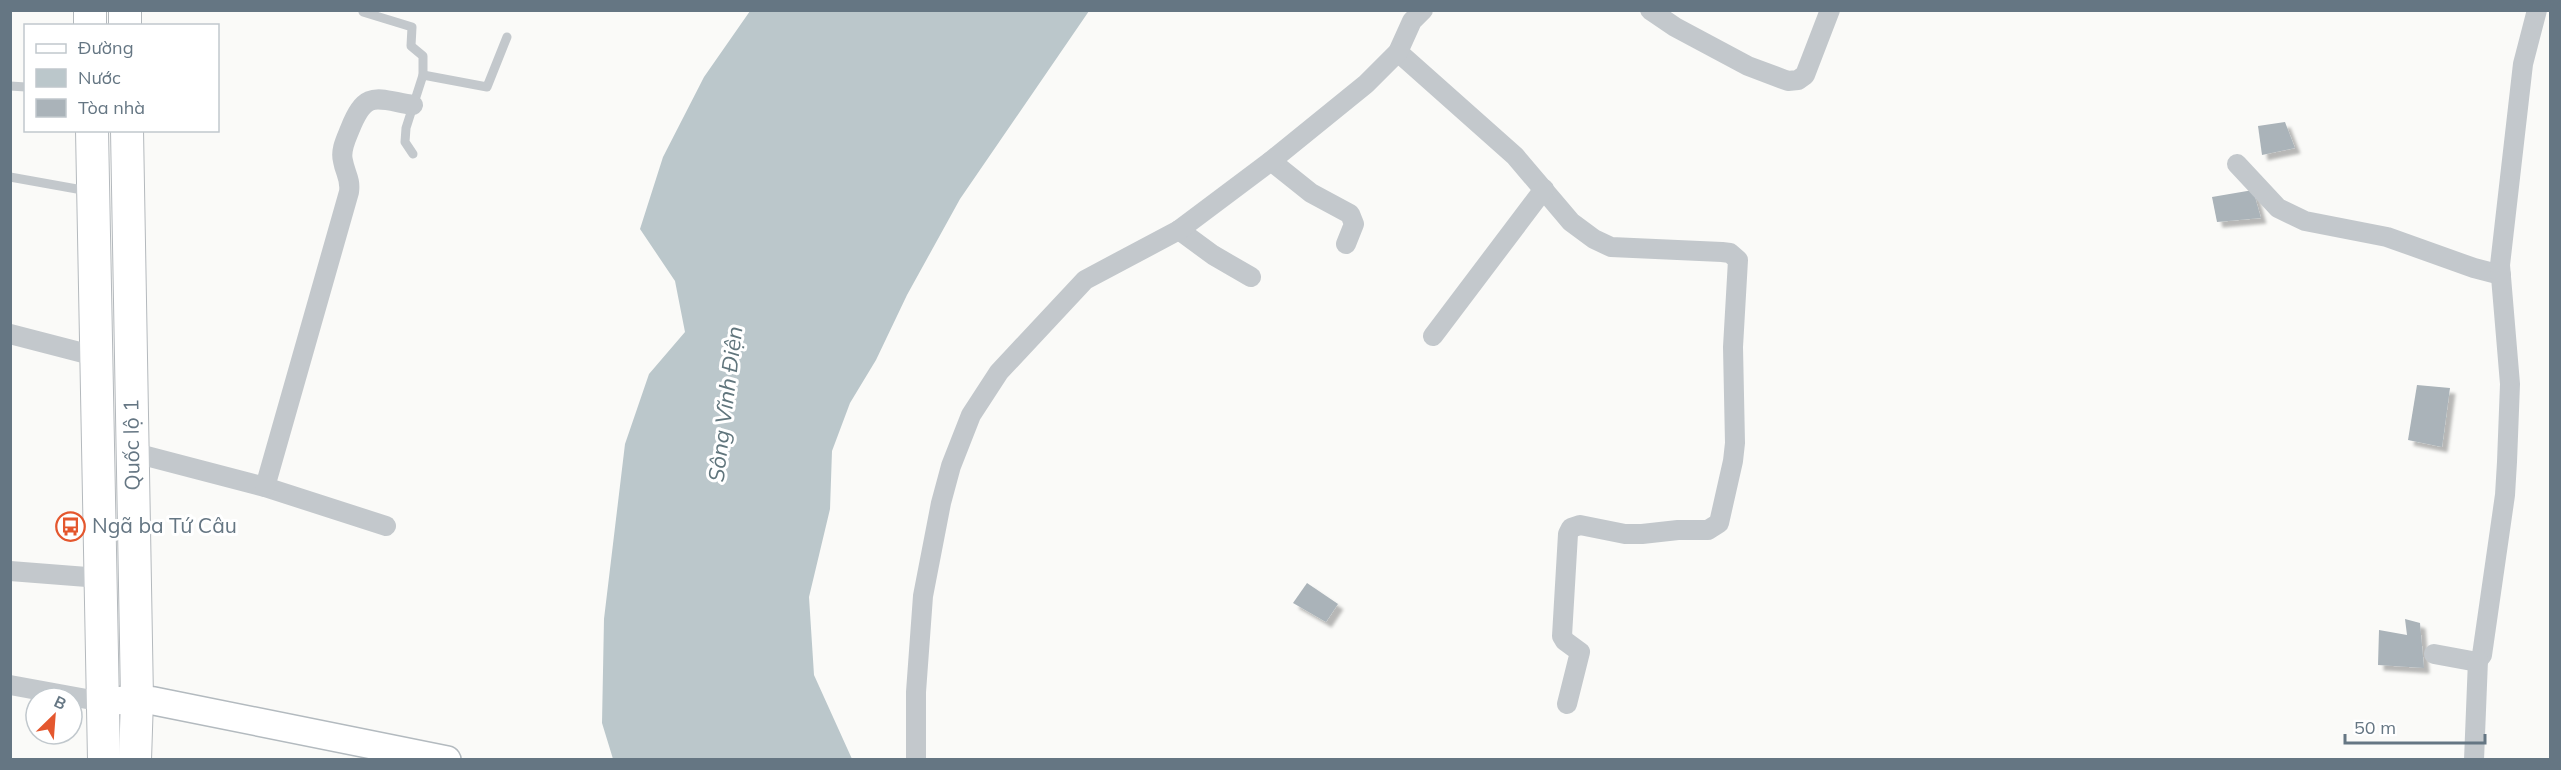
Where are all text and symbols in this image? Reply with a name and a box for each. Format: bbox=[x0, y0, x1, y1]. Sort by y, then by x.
legend bbox=[24, 24, 219, 132]
text: Đường bbox=[78, 36, 134, 59]
text: Nước bbox=[78, 66, 121, 89]
text: Tòa nhà bbox=[78, 96, 145, 119]
water label: Sông Vĩnh Điện bbox=[702, 324, 748, 484]
street label: Quốc lộ 1 bbox=[117, 399, 145, 491]
bus stop icon: Ngã ba Tứ Câu bbox=[55, 510, 87, 542]
place label: Ngã ba Tứ Câu bbox=[92, 512, 237, 538]
north arrow bbox=[24, 686, 84, 746]
text: B bbox=[51, 691, 70, 714]
scale bar bbox=[2345, 707, 2484, 745]
text: 50 m bbox=[2354, 716, 2396, 739]

